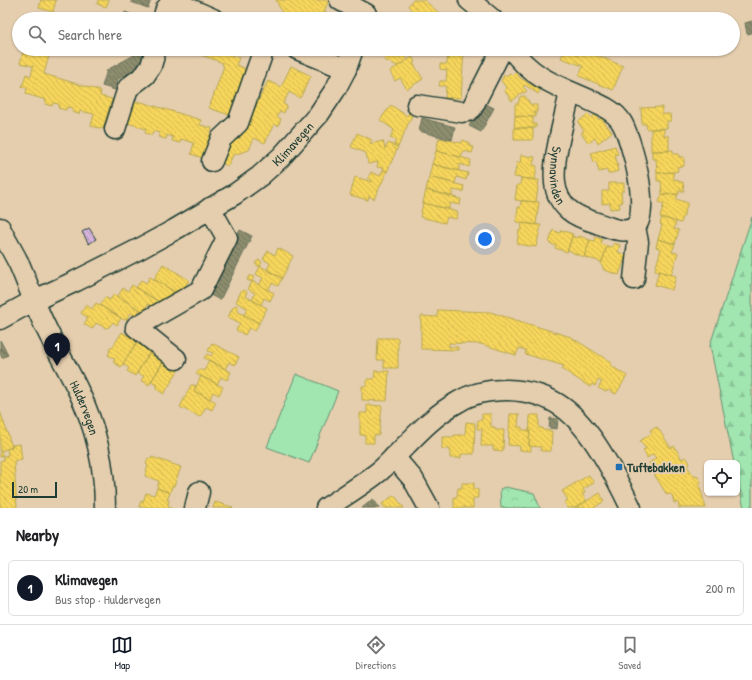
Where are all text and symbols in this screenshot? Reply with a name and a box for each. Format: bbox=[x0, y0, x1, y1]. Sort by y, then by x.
search box bbox=[12, 12, 740, 56]
icon: search bbox=[26, 23, 48, 45]
text: Search here bbox=[58, 24, 122, 45]
street label: Klimavegen bbox=[268, 117, 317, 170]
street label: Synnavinden bbox=[546, 145, 570, 208]
your location bbox=[475, 229, 495, 249]
pin: 1 bbox=[44, 333, 70, 366]
street label: Huldervegen bbox=[66, 377, 104, 437]
place label: Tuftebakken bbox=[626, 458, 685, 476]
map controls bbox=[704, 460, 740, 496]
button: locate bbox=[704, 460, 740, 496]
marker: Tuftebakken bbox=[614, 462, 624, 472]
scale bar bbox=[12, 480, 57, 499]
text: 20 m bbox=[18, 482, 38, 496]
text: Nearby bbox=[16, 523, 59, 546]
text: Klimavegen bbox=[55, 569, 118, 590]
text: 1 bbox=[28, 579, 32, 597]
text: 200 m bbox=[705, 579, 735, 597]
text: Bus stop · Huldervegen bbox=[55, 590, 161, 608]
tab: Map bbox=[111, 634, 133, 672]
tab: Directions bbox=[356, 634, 396, 672]
tab: Saved bbox=[618, 634, 641, 672]

